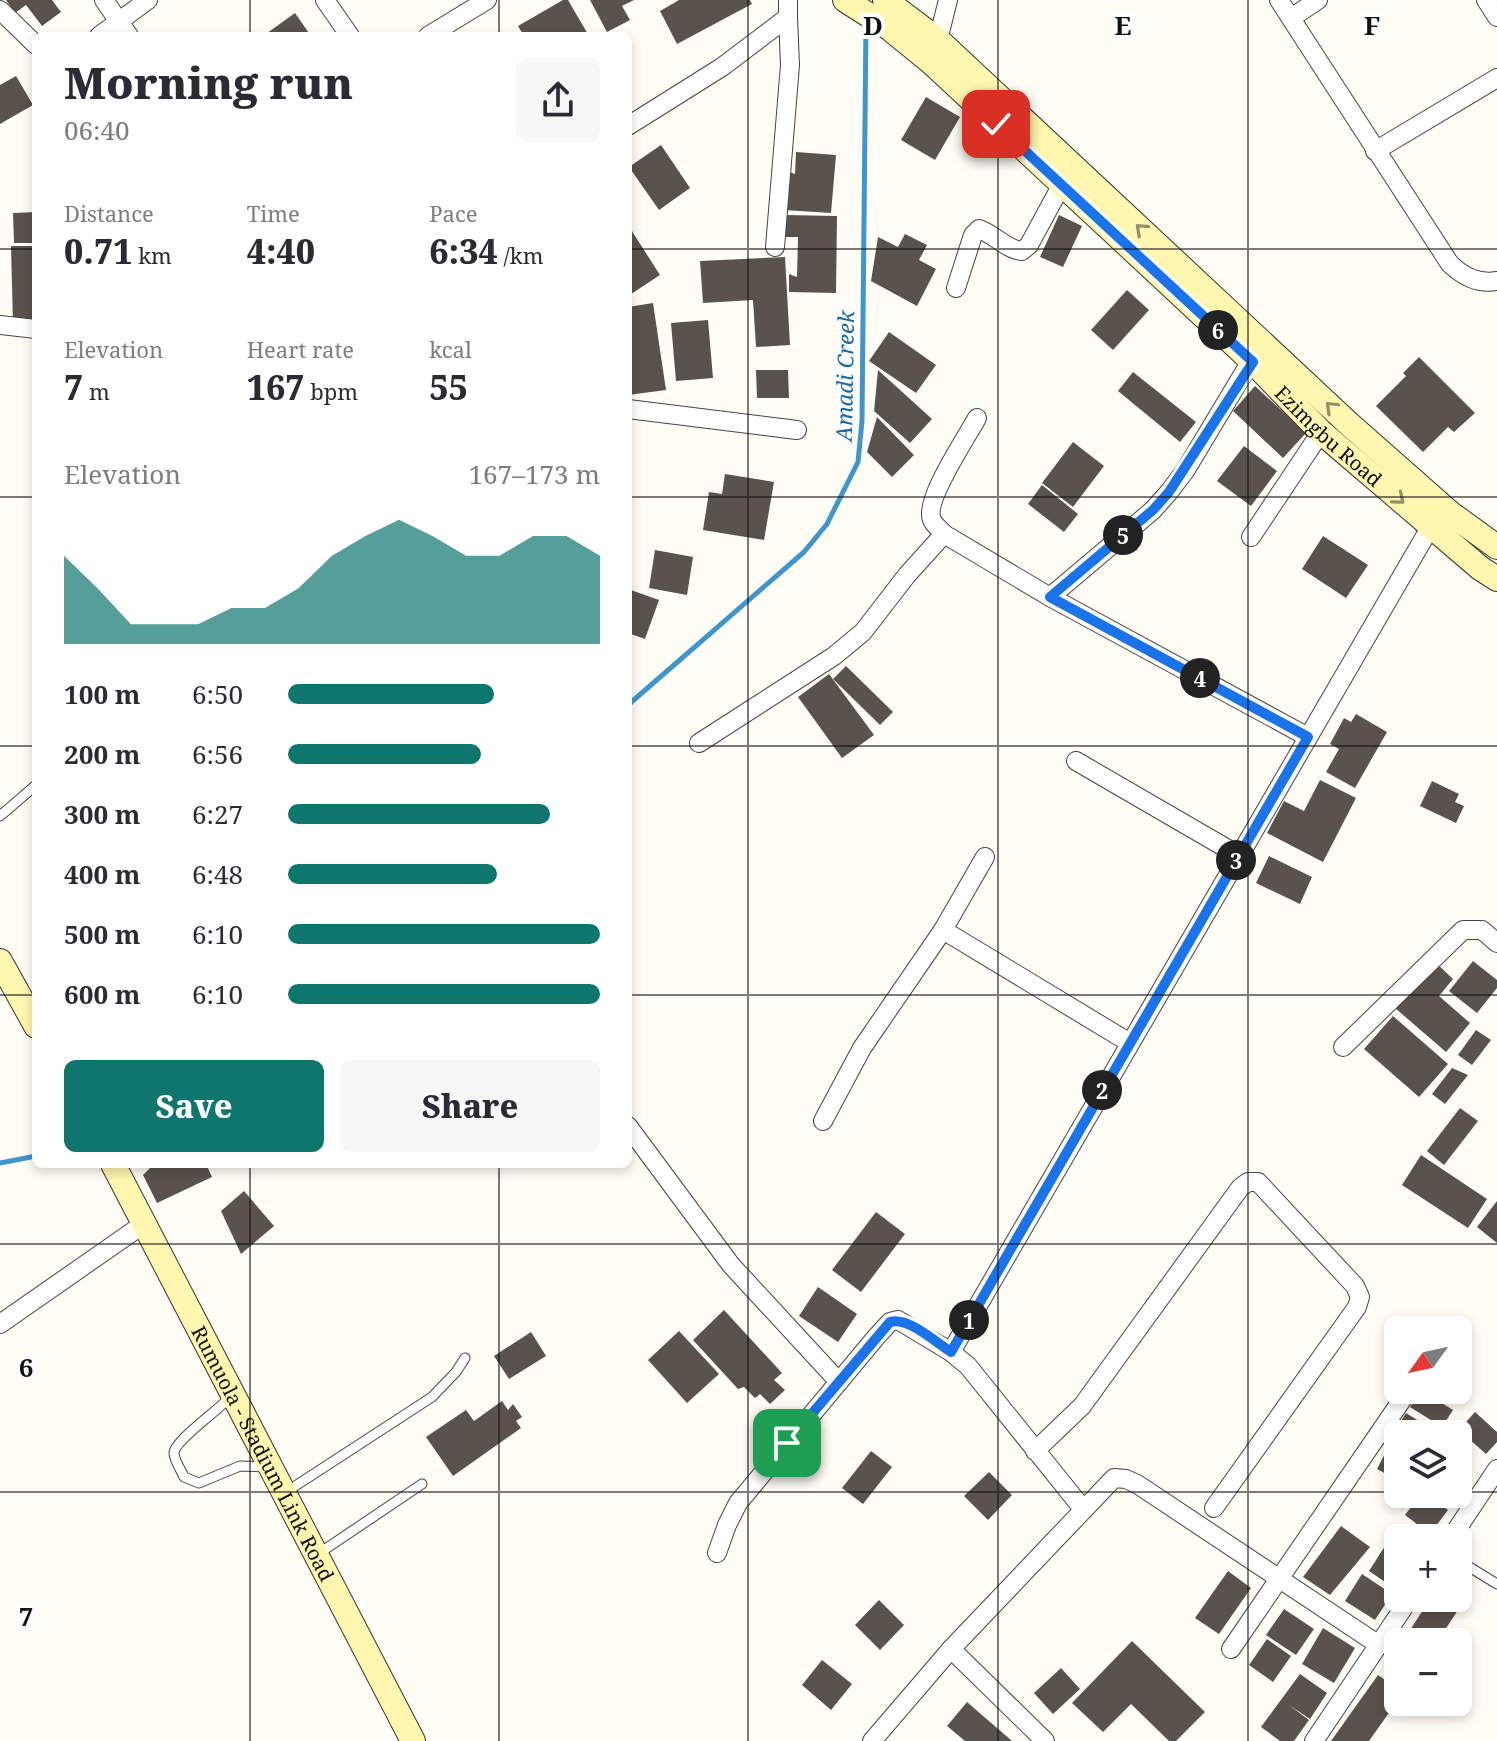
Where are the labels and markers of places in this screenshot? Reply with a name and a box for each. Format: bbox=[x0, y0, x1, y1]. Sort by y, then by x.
pin bbox=[962, 90, 1030, 158]
pin: 6 bbox=[1198, 310, 1238, 350]
pin: 5 bbox=[1103, 515, 1143, 555]
pin: 4 bbox=[1180, 658, 1220, 698]
pin: 3 bbox=[1216, 840, 1256, 880]
pin: 2 bbox=[1082, 1070, 1122, 1110]
pin: 1 bbox=[949, 1300, 989, 1340]
pin bbox=[753, 1409, 821, 1477]

